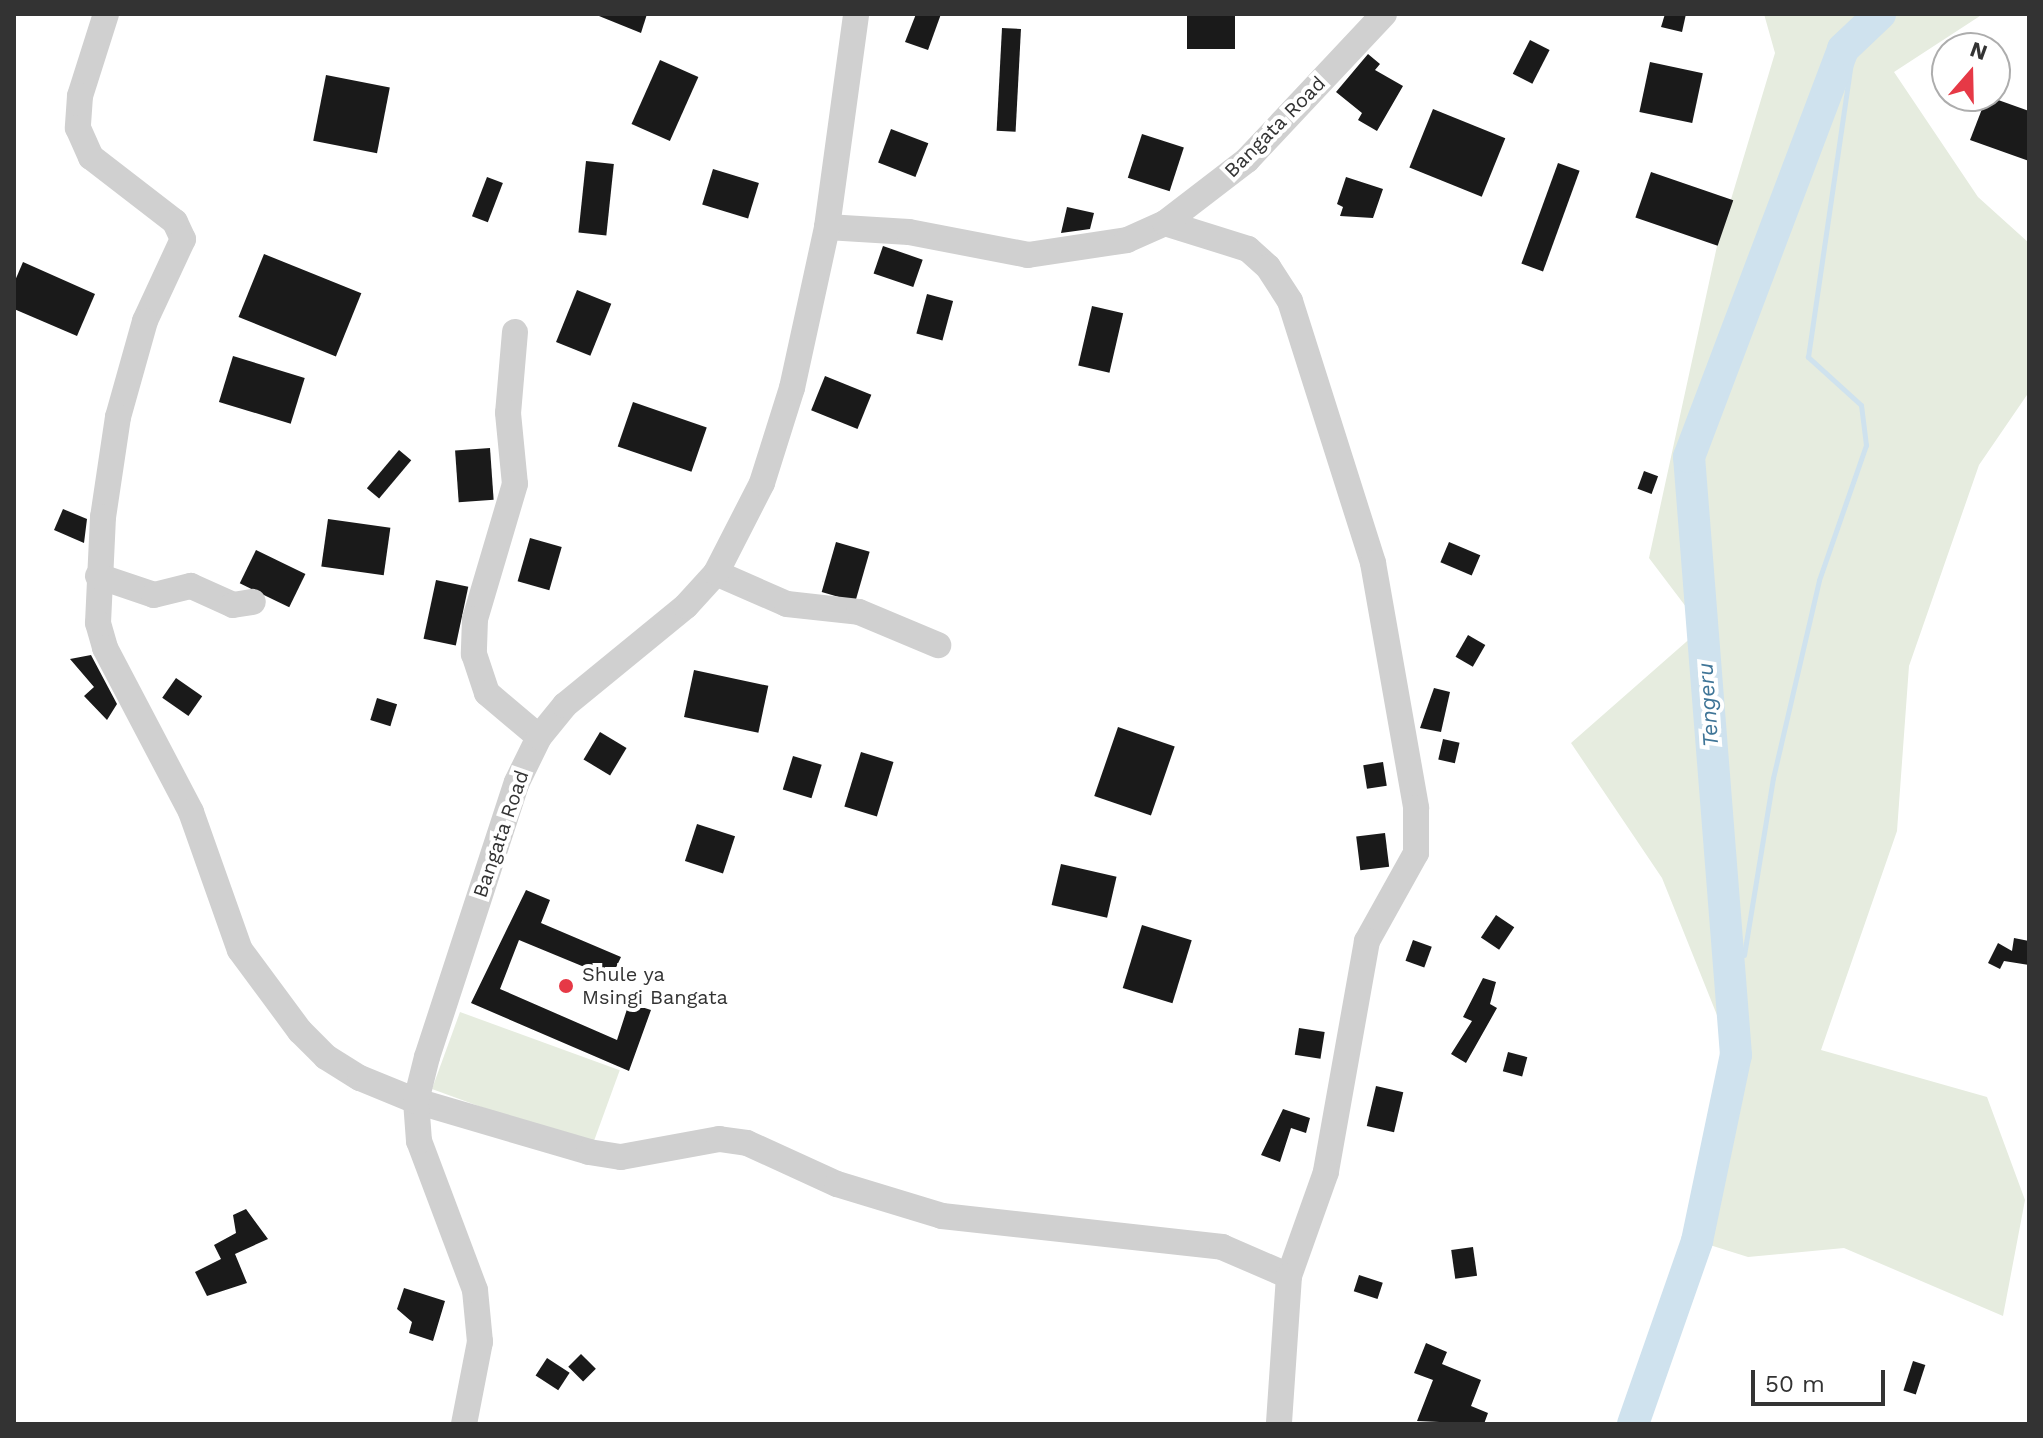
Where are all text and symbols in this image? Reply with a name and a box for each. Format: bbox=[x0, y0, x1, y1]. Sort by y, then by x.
north arrow bbox=[1931, 32, 2011, 112]
text: N bbox=[1967, 36, 1991, 65]
street label: Bangata Road bbox=[1219, 71, 1331, 183]
water label: Tengeru bbox=[1692, 662, 1724, 748]
street label: Bangata Road bbox=[468, 767, 534, 901]
place label: Shule ya Msingi Bangata bbox=[582, 962, 728, 1009]
marker: Shule ya Msingi Bangata bbox=[557, 977, 575, 995]
scale bar bbox=[1755, 1354, 1889, 1404]
text: 50 m bbox=[1765, 1370, 1825, 1398]

